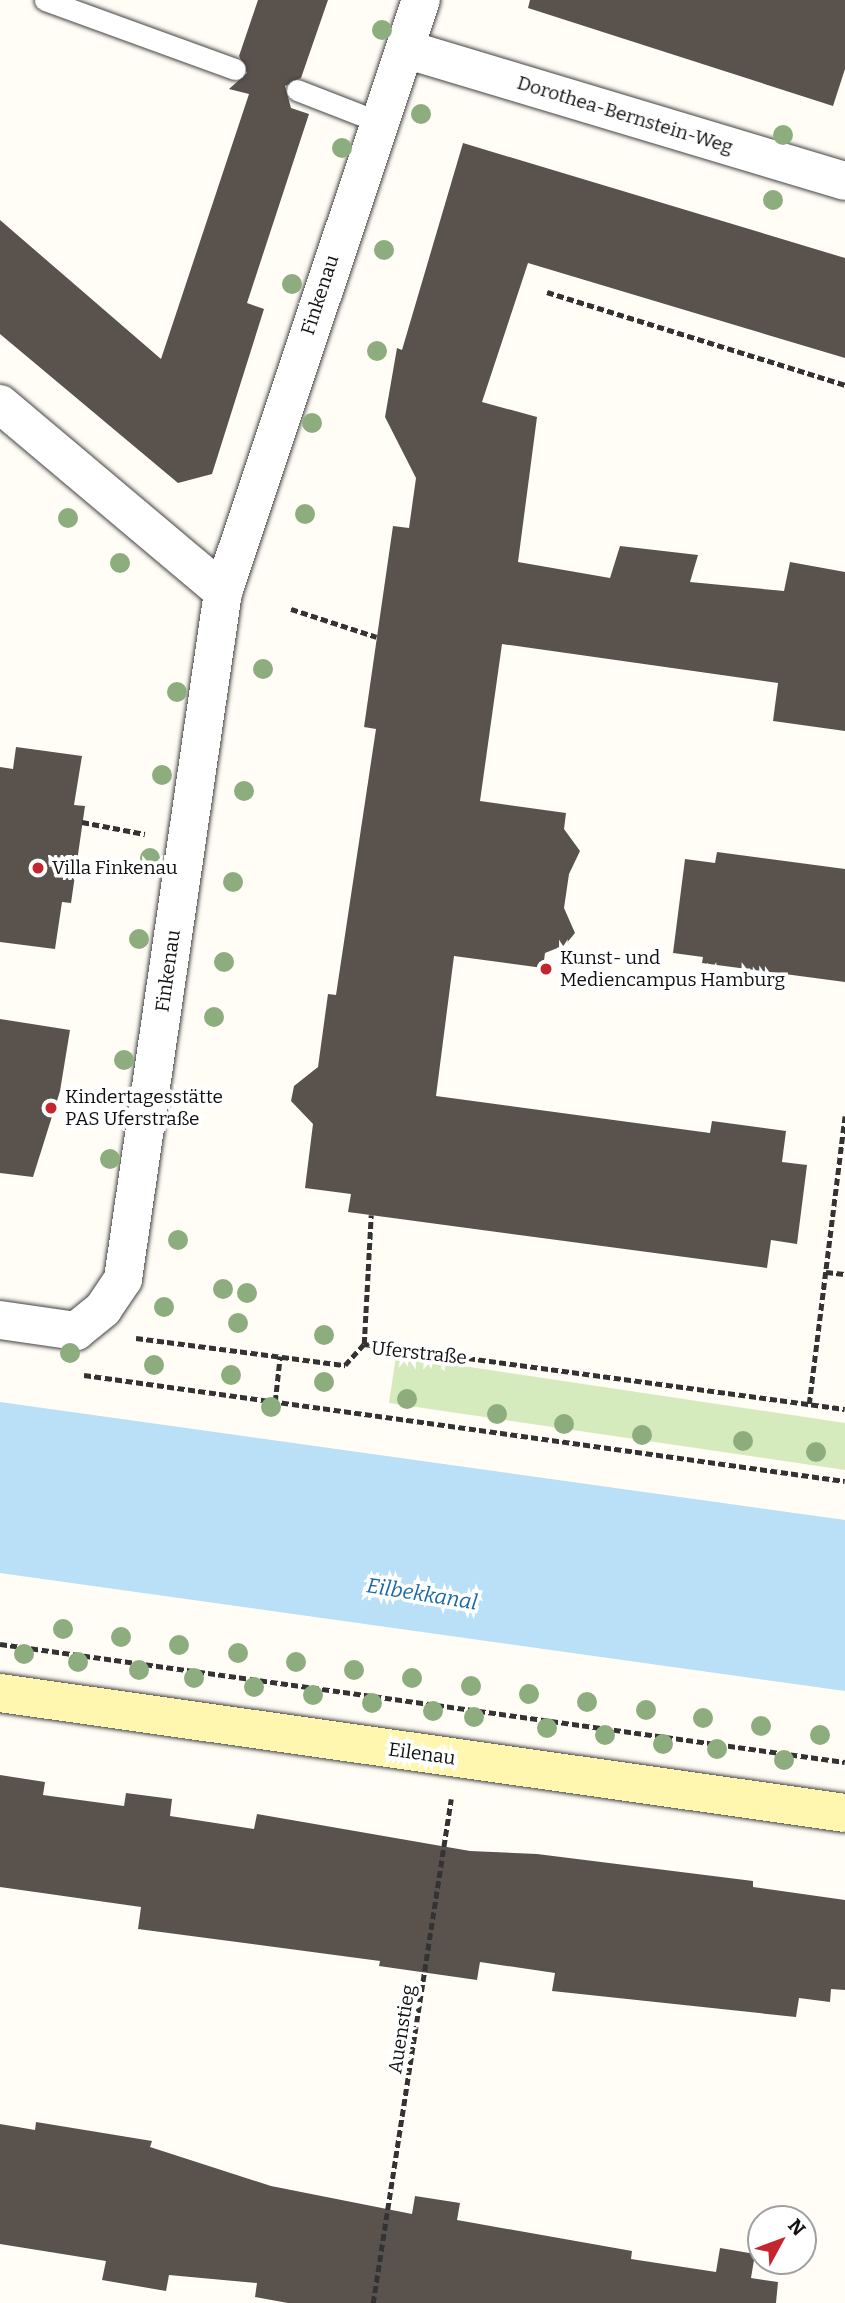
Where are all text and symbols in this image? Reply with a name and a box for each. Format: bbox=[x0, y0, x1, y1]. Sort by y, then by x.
street label: Dorothea-Bernstein-Weg bbox=[514, 71, 736, 159]
street label: Finkenau bbox=[296, 252, 344, 338]
place label: Villa Finkenau bbox=[52, 857, 178, 879]
marker: Villa Finkenau bbox=[30, 860, 46, 876]
street label: Finkenau bbox=[151, 928, 185, 1014]
place label: Kunst- und Mediencampus Hamburg bbox=[560, 947, 785, 991]
marker: Kunst- und Mediencampus Hamburg bbox=[538, 961, 554, 977]
place label: Kindertagesstätte PAS Uferstraße bbox=[65, 1086, 223, 1130]
marker: Kindertagesstätte PAS Uferstraße bbox=[43, 1100, 59, 1116]
street label: Uferstraße bbox=[370, 1337, 468, 1369]
water label: Eilbekkanal bbox=[365, 1573, 479, 1615]
street label: Eilenau bbox=[387, 1738, 457, 1770]
street label: Auenstieg bbox=[384, 1983, 420, 2075]
north arrow bbox=[747, 2205, 817, 2275]
text: N bbox=[783, 2214, 810, 2240]

